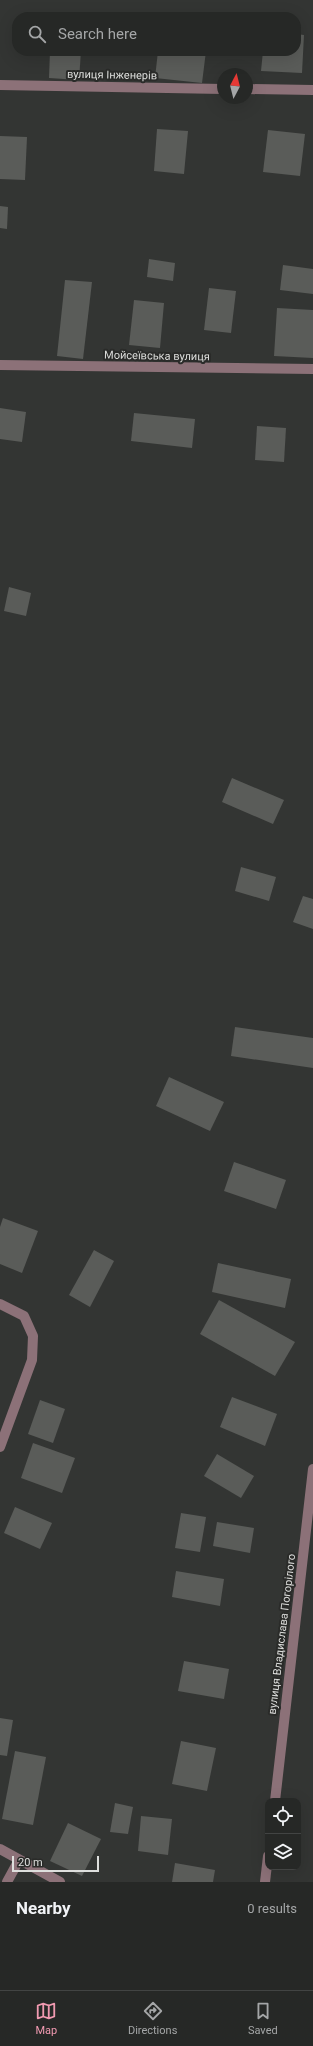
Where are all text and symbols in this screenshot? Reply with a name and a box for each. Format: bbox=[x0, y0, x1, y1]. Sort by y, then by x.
search box bbox=[12, 12, 301, 56]
icon: search bbox=[26, 23, 48, 45]
text: Search here bbox=[58, 25, 137, 43]
street label: вулиця Інженерів bbox=[67, 68, 157, 82]
north arrow bbox=[217, 68, 253, 104]
street label: Мойсеївська вулиця bbox=[104, 349, 210, 363]
street label: вулиця Владислава Погорілого bbox=[266, 1553, 298, 1715]
map controls bbox=[265, 1798, 301, 1870]
button: locate bbox=[265, 1798, 301, 1834]
button: layers bbox=[265, 1834, 301, 1870]
scale bar bbox=[12, 1854, 99, 1873]
text: 20 m bbox=[18, 1856, 43, 1869]
text: Nearby bbox=[16, 1898, 71, 1918]
text: 0 results bbox=[247, 1901, 297, 1916]
tab: Map bbox=[35, 2000, 57, 2037]
tab: Directions bbox=[128, 2000, 177, 2037]
tab: Saved bbox=[248, 2000, 278, 2037]

